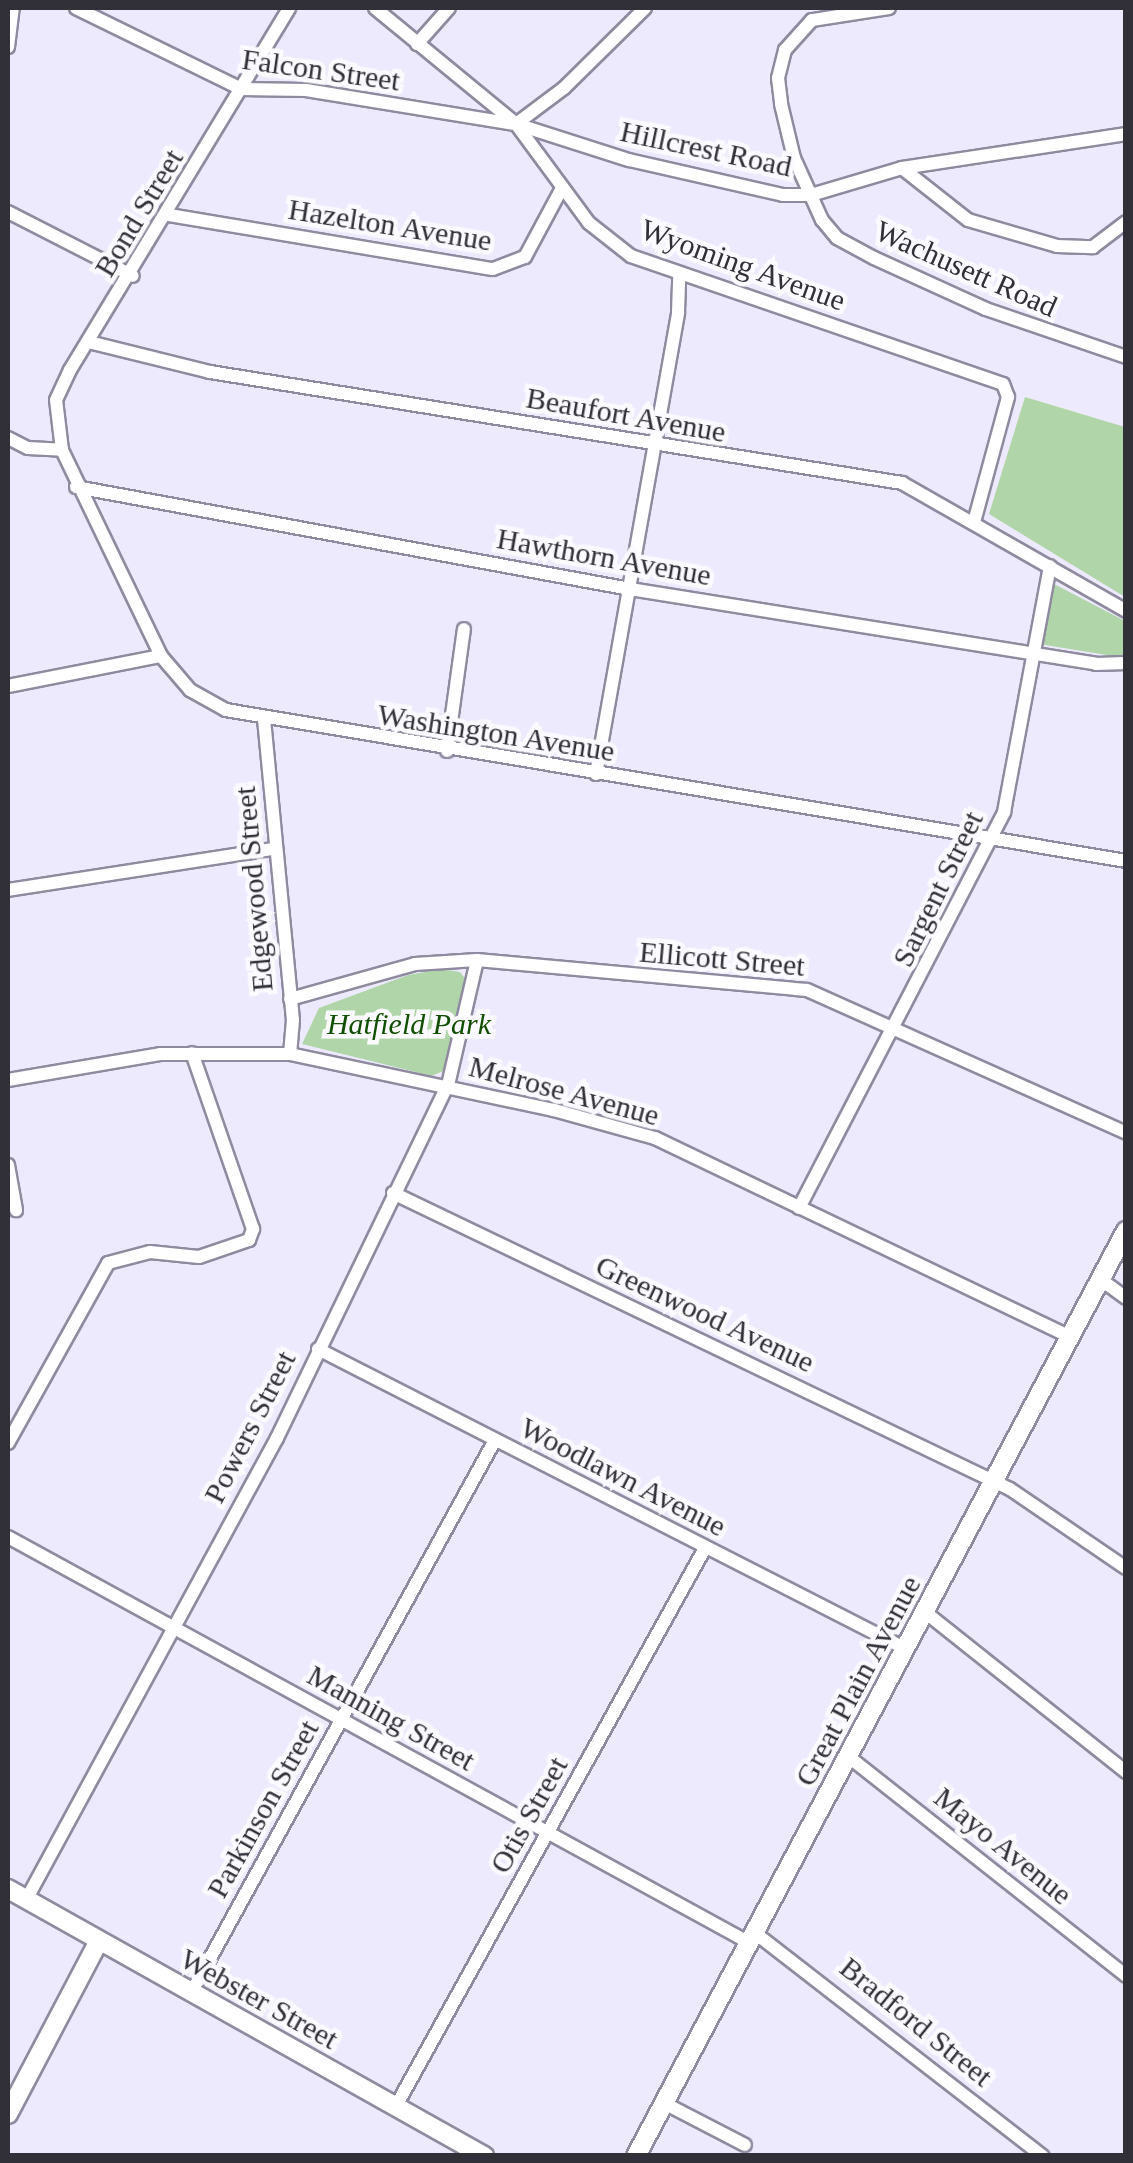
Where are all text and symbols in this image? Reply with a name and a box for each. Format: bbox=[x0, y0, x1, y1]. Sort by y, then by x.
street label: Falcon Street bbox=[240, 41, 402, 99]
street label: Hillcrest Road bbox=[617, 113, 795, 185]
street label: Bond Street bbox=[87, 143, 191, 283]
street label: Hazelton Avenue bbox=[285, 191, 495, 259]
street label: Wyoming Avenue bbox=[635, 211, 851, 319]
street label: Wachusett Road bbox=[870, 213, 1062, 325]
street label: Beaufort Avenue bbox=[523, 380, 729, 450]
street label: Hawthorn Avenue bbox=[493, 520, 715, 594]
street label: Washington Avenue bbox=[374, 696, 618, 770]
street label: Edgewood Street bbox=[227, 785, 281, 993]
street label: Sargent Street bbox=[885, 805, 991, 973]
street label: Ellicott Street bbox=[638, 934, 806, 984]
park label: Hatfield Park bbox=[327, 1006, 491, 1042]
street label: Melrose Avenue bbox=[464, 1048, 664, 1134]
street label: Greenwood Avenue bbox=[589, 1247, 821, 1381]
street label: Powers Street bbox=[196, 1345, 304, 1509]
street label: Woodlawn Avenue bbox=[513, 1409, 733, 1545]
street label: Great Plain Avenue bbox=[787, 1569, 929, 1793]
street label: Manning Street bbox=[301, 1657, 481, 1779]
street label: Parkinson Street bbox=[199, 1714, 327, 1904]
street label: Otis Street bbox=[482, 1751, 576, 1879]
street label: Mayo Avenue bbox=[926, 1779, 1080, 1913]
street label: Webster Street bbox=[174, 1941, 344, 2057]
street label: Bradford Street bbox=[832, 1950, 1000, 2094]

